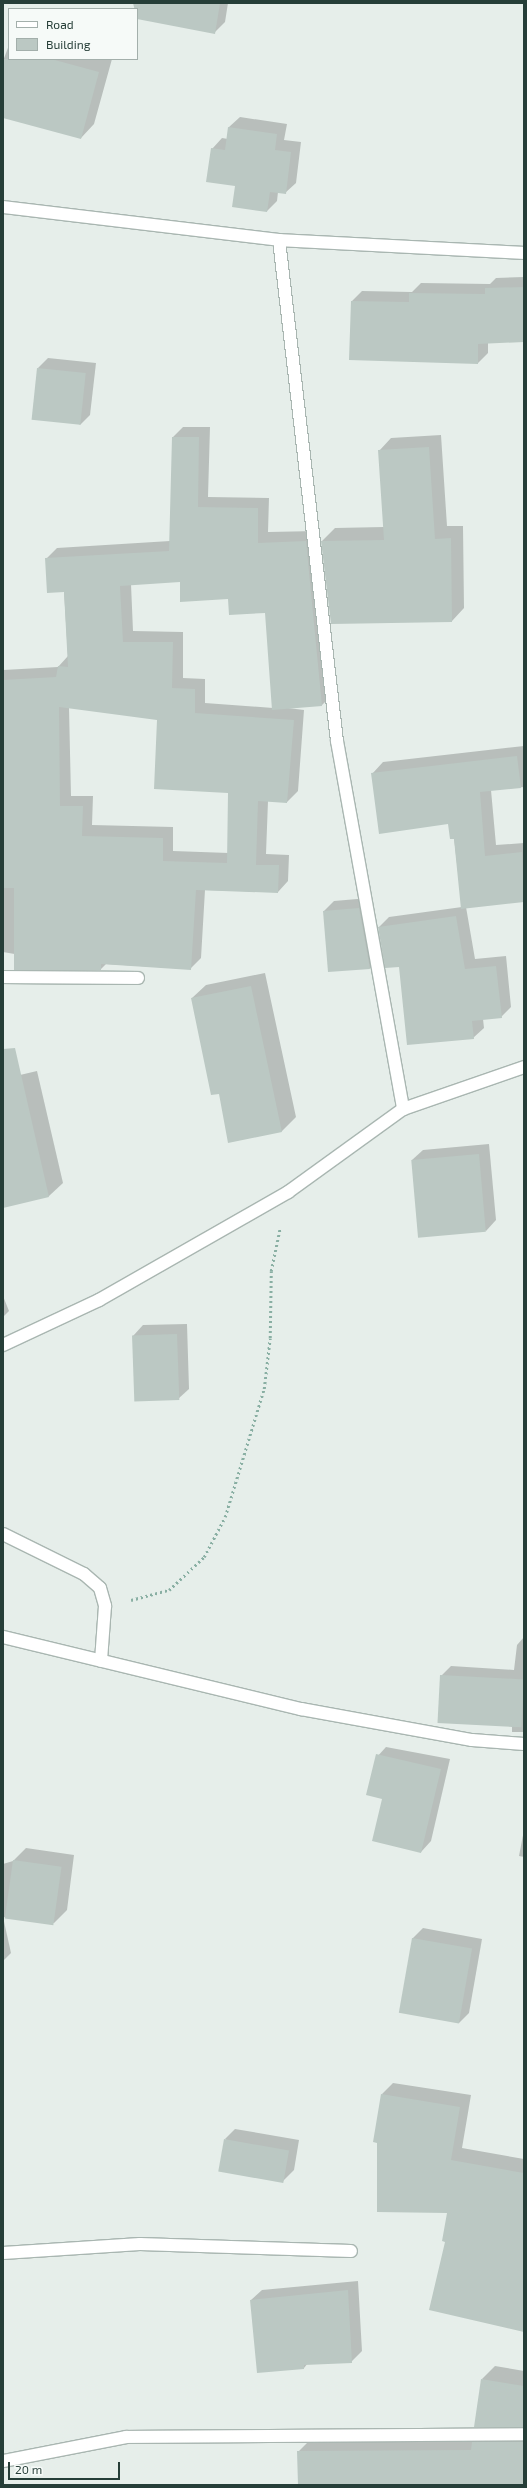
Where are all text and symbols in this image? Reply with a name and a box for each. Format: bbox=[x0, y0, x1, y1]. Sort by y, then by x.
legend bbox=[8, 8, 138, 60]
text: Road bbox=[46, 17, 74, 31]
text: Building bbox=[46, 37, 90, 51]
scale bar bbox=[10, 2454, 122, 2480]
text: 20 m bbox=[15, 2462, 42, 2476]

